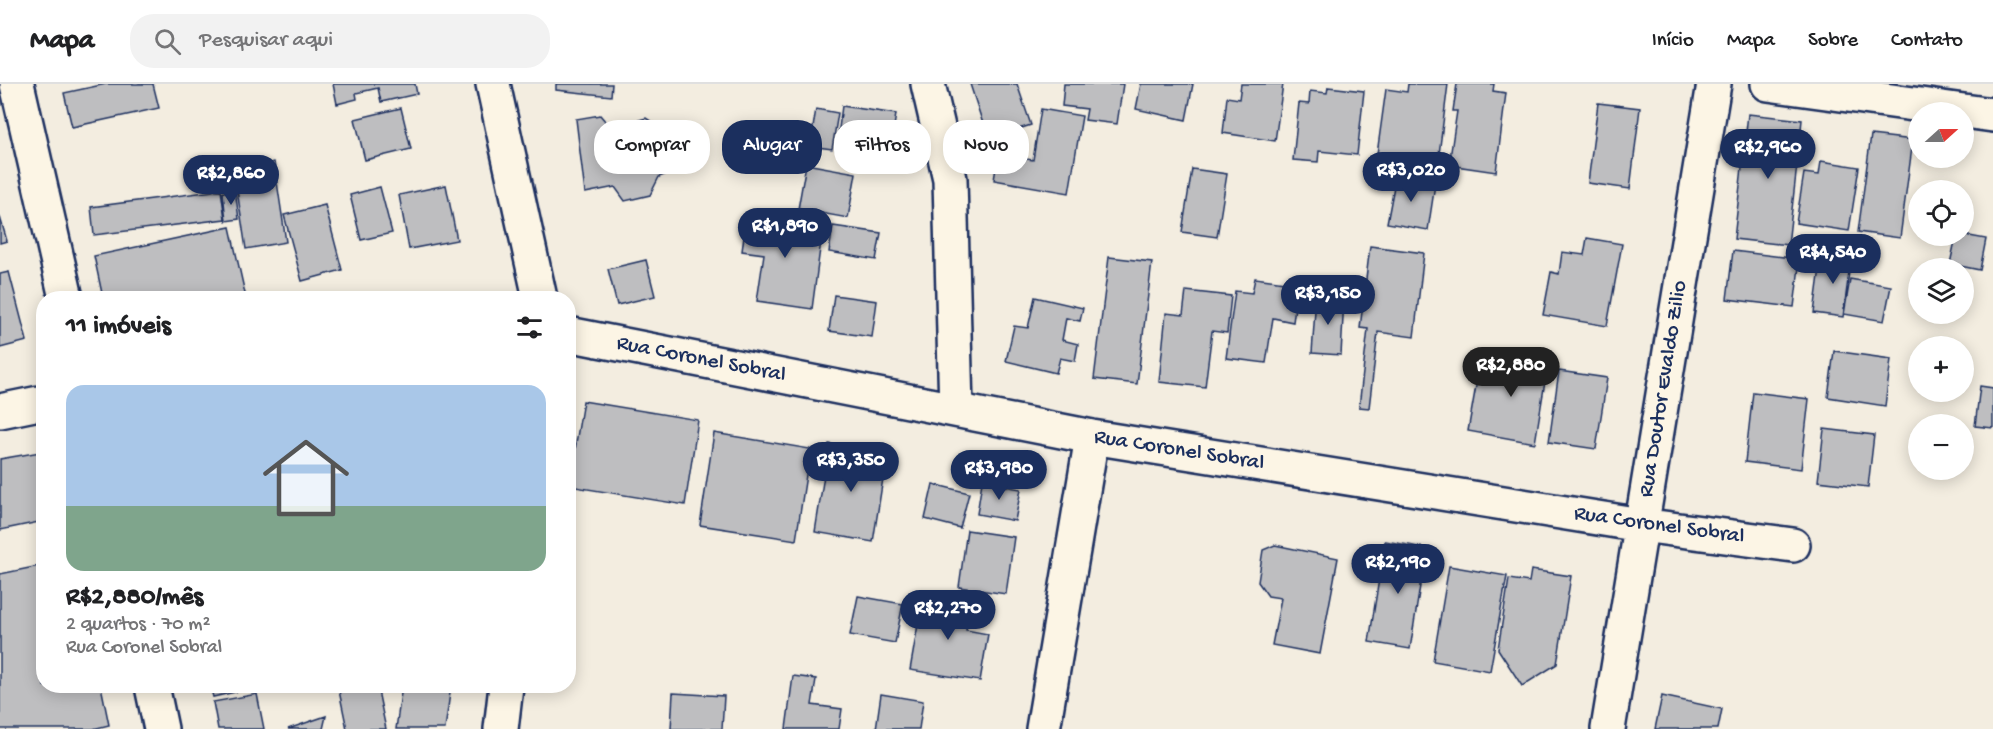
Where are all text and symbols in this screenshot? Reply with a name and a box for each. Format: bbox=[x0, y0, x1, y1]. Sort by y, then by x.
search box bbox=[130, 14, 550, 68]
text: Mapa bbox=[30, 25, 94, 58]
icon: search bbox=[151, 25, 184, 58]
text: Pesquisar aqui bbox=[199, 28, 333, 54]
text: Início bbox=[1652, 29, 1694, 54]
text: Mapa bbox=[1727, 29, 1775, 54]
text: Sobre bbox=[1808, 29, 1858, 54]
text: Contato bbox=[1891, 29, 1963, 54]
north arrow bbox=[1908, 102, 1974, 168]
map controls bbox=[1908, 102, 1974, 480]
chip: Comprar bbox=[594, 120, 710, 174]
chip: Alugar bbox=[722, 120, 822, 174]
chip: Filtros bbox=[834, 120, 931, 174]
chip: Novo bbox=[943, 120, 1029, 174]
pin: R$2,960 bbox=[1713, 129, 1823, 180]
text: R$2,960 bbox=[1734, 137, 1802, 160]
pin: R$3,020 bbox=[1356, 152, 1466, 203]
pin: R$2,860 bbox=[176, 155, 286, 206]
text: R$3,020 bbox=[1377, 160, 1445, 183]
text: R$2,860 bbox=[197, 163, 265, 186]
button: locate bbox=[1908, 180, 1974, 246]
pin: R$1,890 bbox=[730, 208, 840, 259]
text: R$1,890 bbox=[752, 216, 818, 239]
pin: R$4,540 bbox=[1778, 234, 1888, 285]
text: R$4,540 bbox=[1800, 242, 1866, 265]
button: layers bbox=[1908, 258, 1974, 324]
pin: R$3,150 bbox=[1273, 275, 1383, 326]
street label: Rua Doutor Evaldo Zilio bbox=[1634, 279, 1694, 499]
text: R$3,150 bbox=[1295, 283, 1361, 306]
icon: filters bbox=[513, 311, 546, 344]
text: 11 imóveis bbox=[66, 312, 171, 343]
street label: Rua Coronel Sobral bbox=[614, 331, 788, 389]
button: + bbox=[1908, 336, 1974, 402]
pin: R$2,880 bbox=[1456, 347, 1566, 398]
text: R$2,880 bbox=[1477, 355, 1545, 378]
button: − bbox=[1908, 414, 1974, 480]
icon: home bbox=[252, 424, 360, 532]
street label: Rua Coronel Sobral bbox=[1092, 425, 1266, 477]
pin: R$3,350 bbox=[796, 442, 906, 493]
text: R$3,350 bbox=[817, 450, 885, 473]
pin: R$3,980 bbox=[944, 450, 1054, 501]
text: R$3,980 bbox=[965, 458, 1033, 481]
street label: Rua Coronel Sobral bbox=[1572, 501, 1746, 551]
pin: R$2,190 bbox=[1343, 544, 1453, 595]
text: R$2,190 bbox=[1366, 552, 1431, 575]
text: R$2,880/mês bbox=[66, 583, 203, 614]
pin: R$2,270 bbox=[893, 590, 1003, 641]
text: R$2,270 bbox=[914, 598, 982, 621]
text: 2 quartos · 70 m² bbox=[66, 614, 210, 637]
text: Rua Coronel Sobral bbox=[66, 637, 222, 660]

